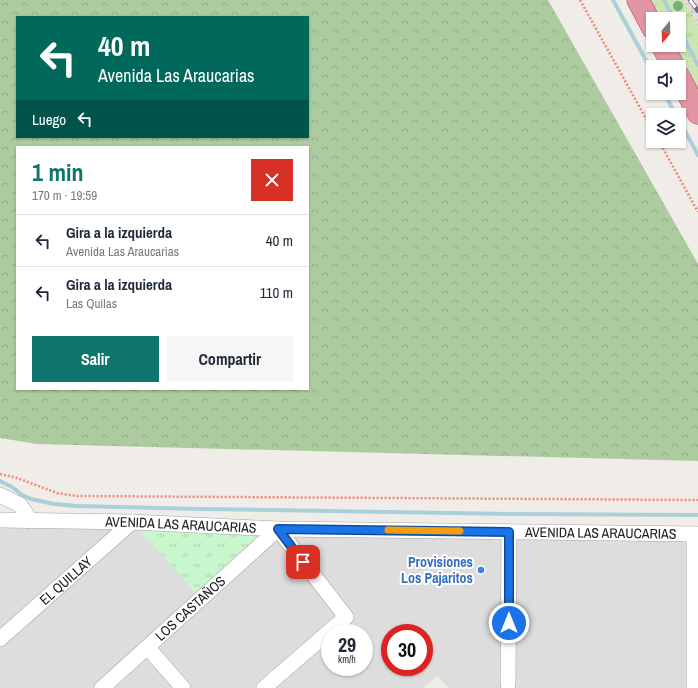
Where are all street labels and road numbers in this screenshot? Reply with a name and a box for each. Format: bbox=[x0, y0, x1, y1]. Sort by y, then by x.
street label: AVENIDA LAS ARAUCARIAS bbox=[104, 513, 257, 537]
street label: AVENIDA LAS ARAUCARIAS bbox=[524, 523, 677, 543]
street label: EL QUILLAY bbox=[36, 552, 96, 609]
street label: LOS CASTAÑOS bbox=[151, 572, 229, 645]

